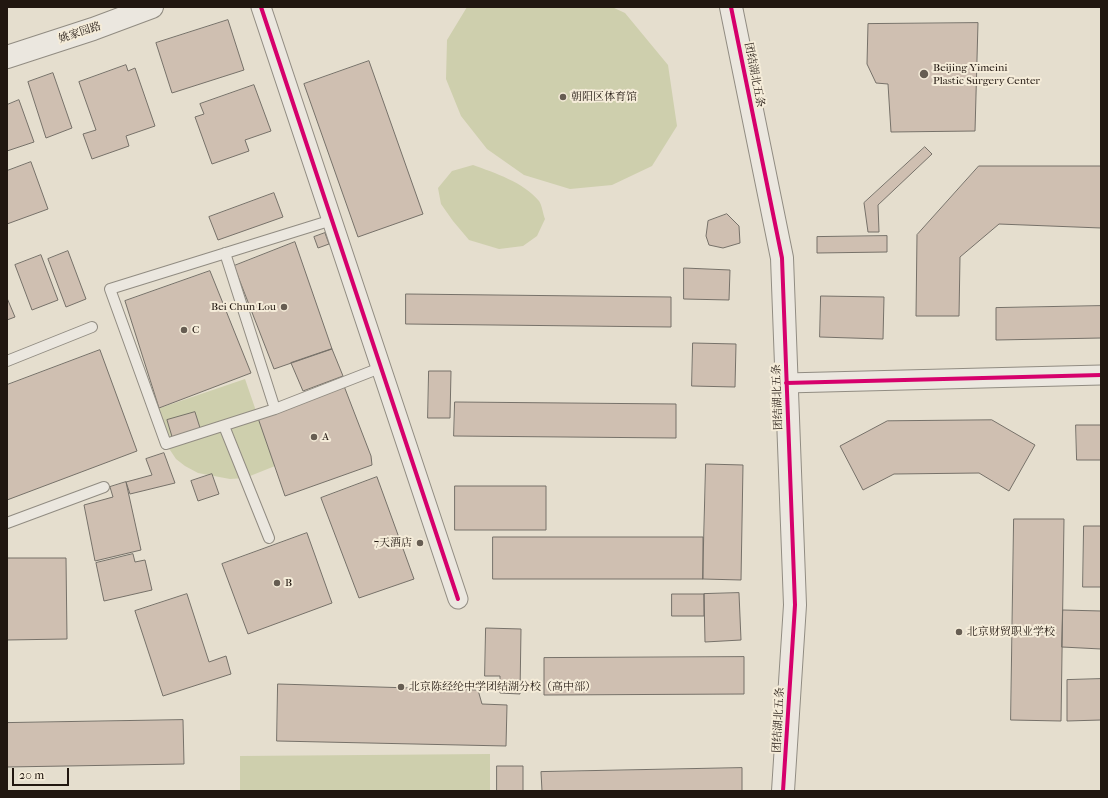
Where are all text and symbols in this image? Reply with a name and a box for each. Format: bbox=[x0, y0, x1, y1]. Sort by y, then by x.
street label: 姚家园路 bbox=[57, 20, 103, 46]
street label: 团结湖北五条 bbox=[741, 41, 767, 109]
place label: Beijing Yimeini Plastic Surgery Center bbox=[933, 61, 1040, 87]
marker: Beijing Yimeini Plastic Surgery Center bbox=[918, 68, 930, 80]
place label: 朝阳区体育馆 bbox=[571, 90, 637, 104]
marker: 朝阳区体育馆 bbox=[558, 92, 568, 102]
place label: Bei Chun Lou bbox=[211, 300, 276, 314]
marker: Bei Chun Lou bbox=[279, 302, 289, 312]
place label: C bbox=[192, 323, 199, 337]
marker: C bbox=[179, 325, 189, 335]
street label: 团结湖北五条 bbox=[770, 364, 786, 430]
place label: A bbox=[322, 430, 329, 444]
marker: A bbox=[309, 432, 319, 442]
place label: 7天酒店 bbox=[374, 536, 412, 550]
marker: 7天酒店 bbox=[415, 538, 425, 548]
place label: B bbox=[285, 576, 292, 590]
marker: B bbox=[272, 578, 282, 588]
place label: 北京财贸职业学校 bbox=[967, 625, 1055, 639]
marker: 北京财贸职业学校 bbox=[954, 627, 964, 637]
place label: 北京陈经纶中学团结湖分校（高中部） bbox=[409, 680, 596, 694]
marker: 北京陈经纶中学团结湖分校（高中部） bbox=[396, 682, 406, 692]
street label: 团结湖北五条 bbox=[771, 687, 787, 753]
scale bar bbox=[14, 760, 71, 786]
text: 20 m bbox=[19, 768, 44, 782]

